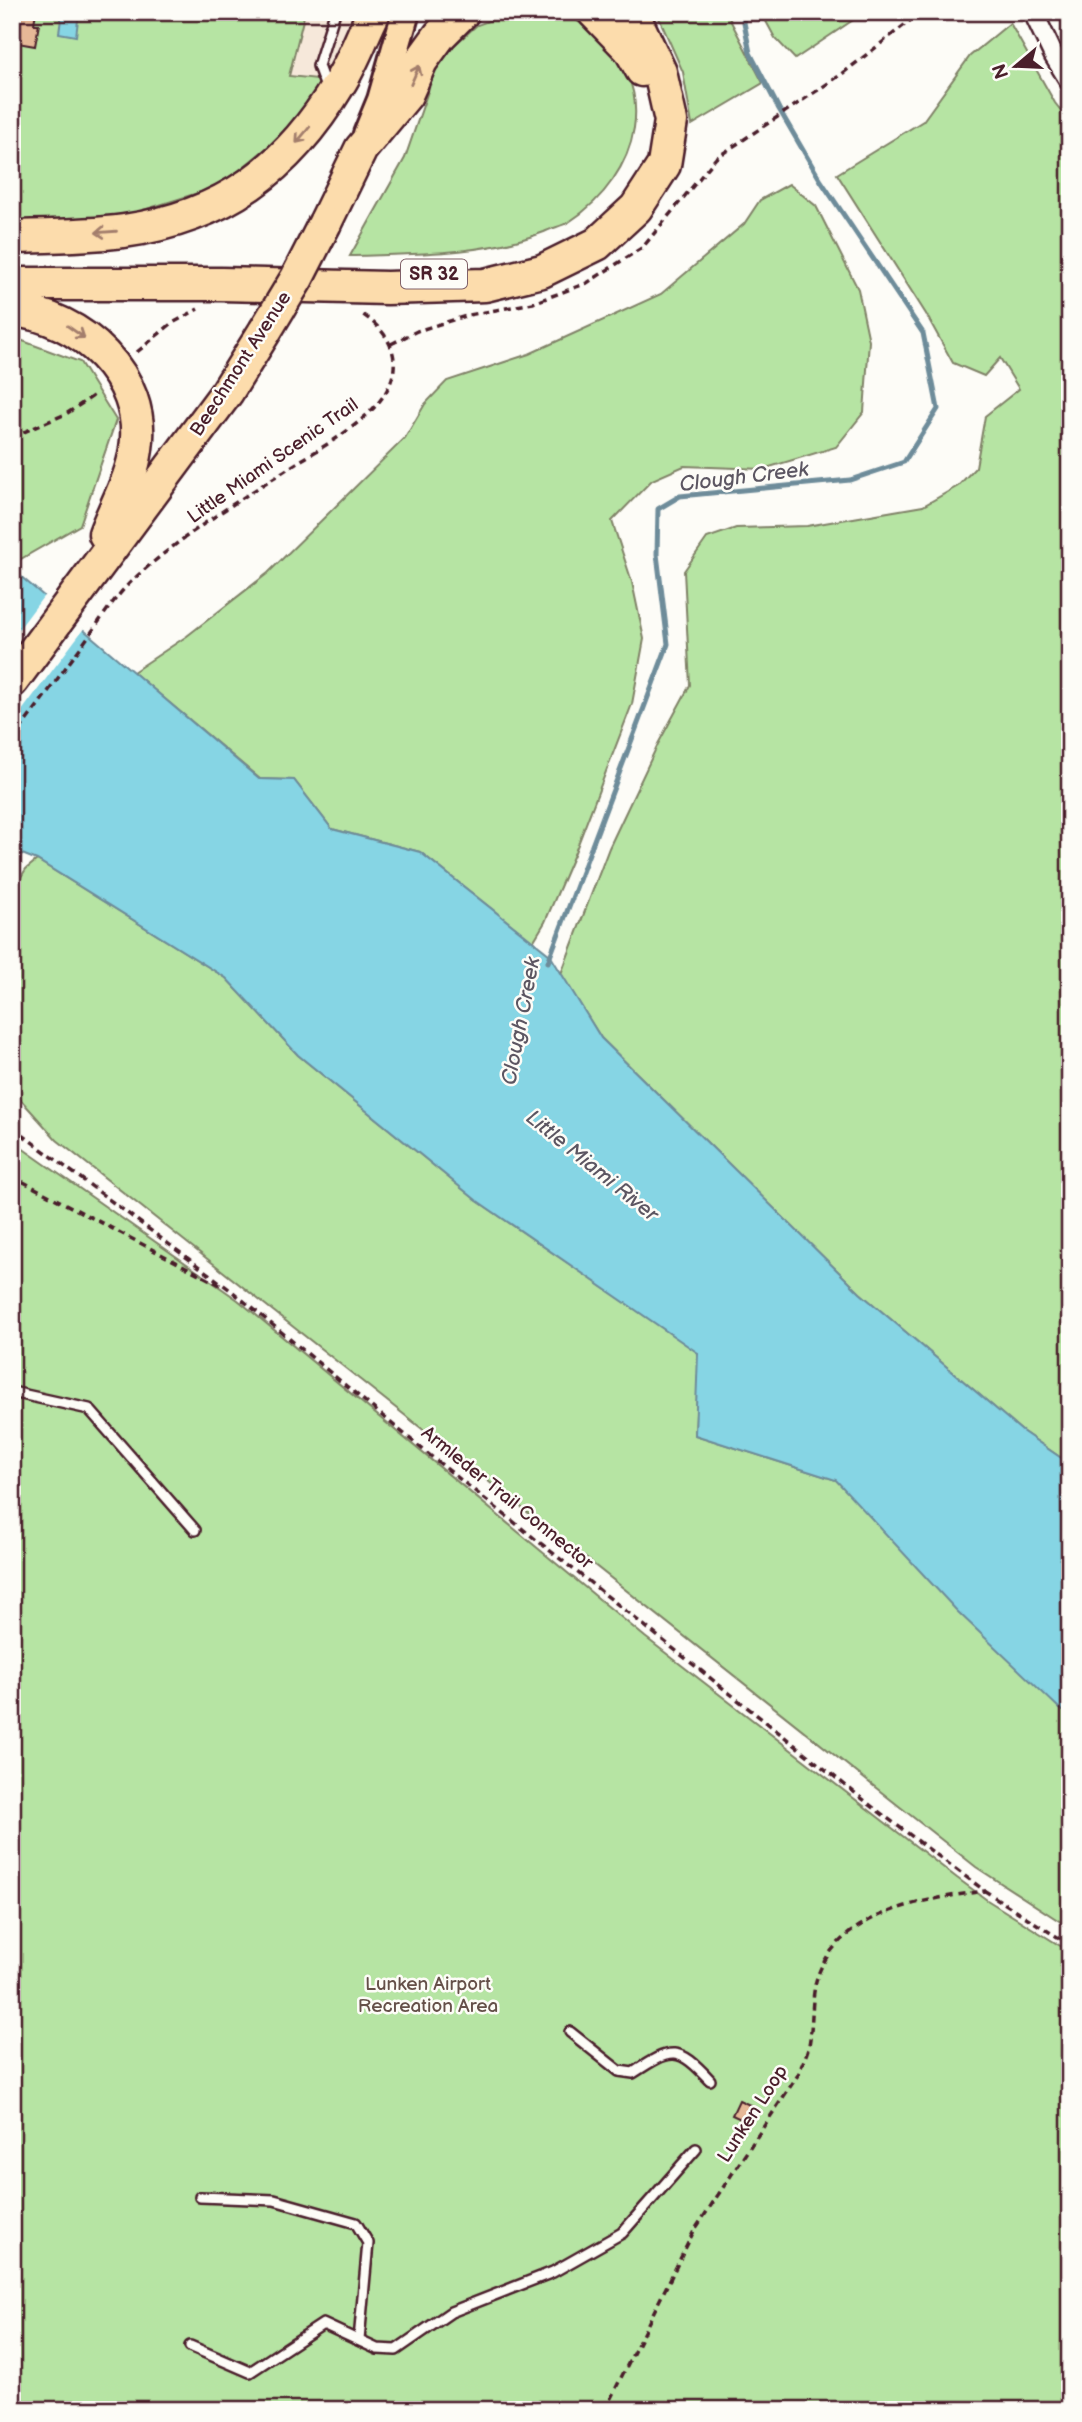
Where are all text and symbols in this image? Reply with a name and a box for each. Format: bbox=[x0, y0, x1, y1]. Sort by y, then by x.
north arrow bbox=[981, 32, 1050, 102]
text: N bbox=[988, 61, 1015, 82]
one-way arrow bbox=[409, 65, 422, 86]
one-way arrow bbox=[296, 125, 311, 143]
one-way arrow bbox=[94, 226, 117, 239]
road number: SR 32 bbox=[401, 260, 467, 288]
street label: Beechmont Avenue bbox=[186, 287, 296, 441]
one-way arrow bbox=[66, 325, 85, 339]
street label: Little Miami Scenic Trail bbox=[183, 393, 363, 529]
water label: Clough Creek bbox=[678, 457, 811, 497]
water label: Clough Creek bbox=[496, 954, 546, 1087]
water label: Little Miami River bbox=[521, 1105, 664, 1228]
street label: Armleder Trail Connector bbox=[416, 1422, 599, 1575]
park label: Lunken Airport Recreation Area bbox=[358, 1973, 498, 2018]
street label: Lunken Loop bbox=[713, 2061, 793, 2167]

